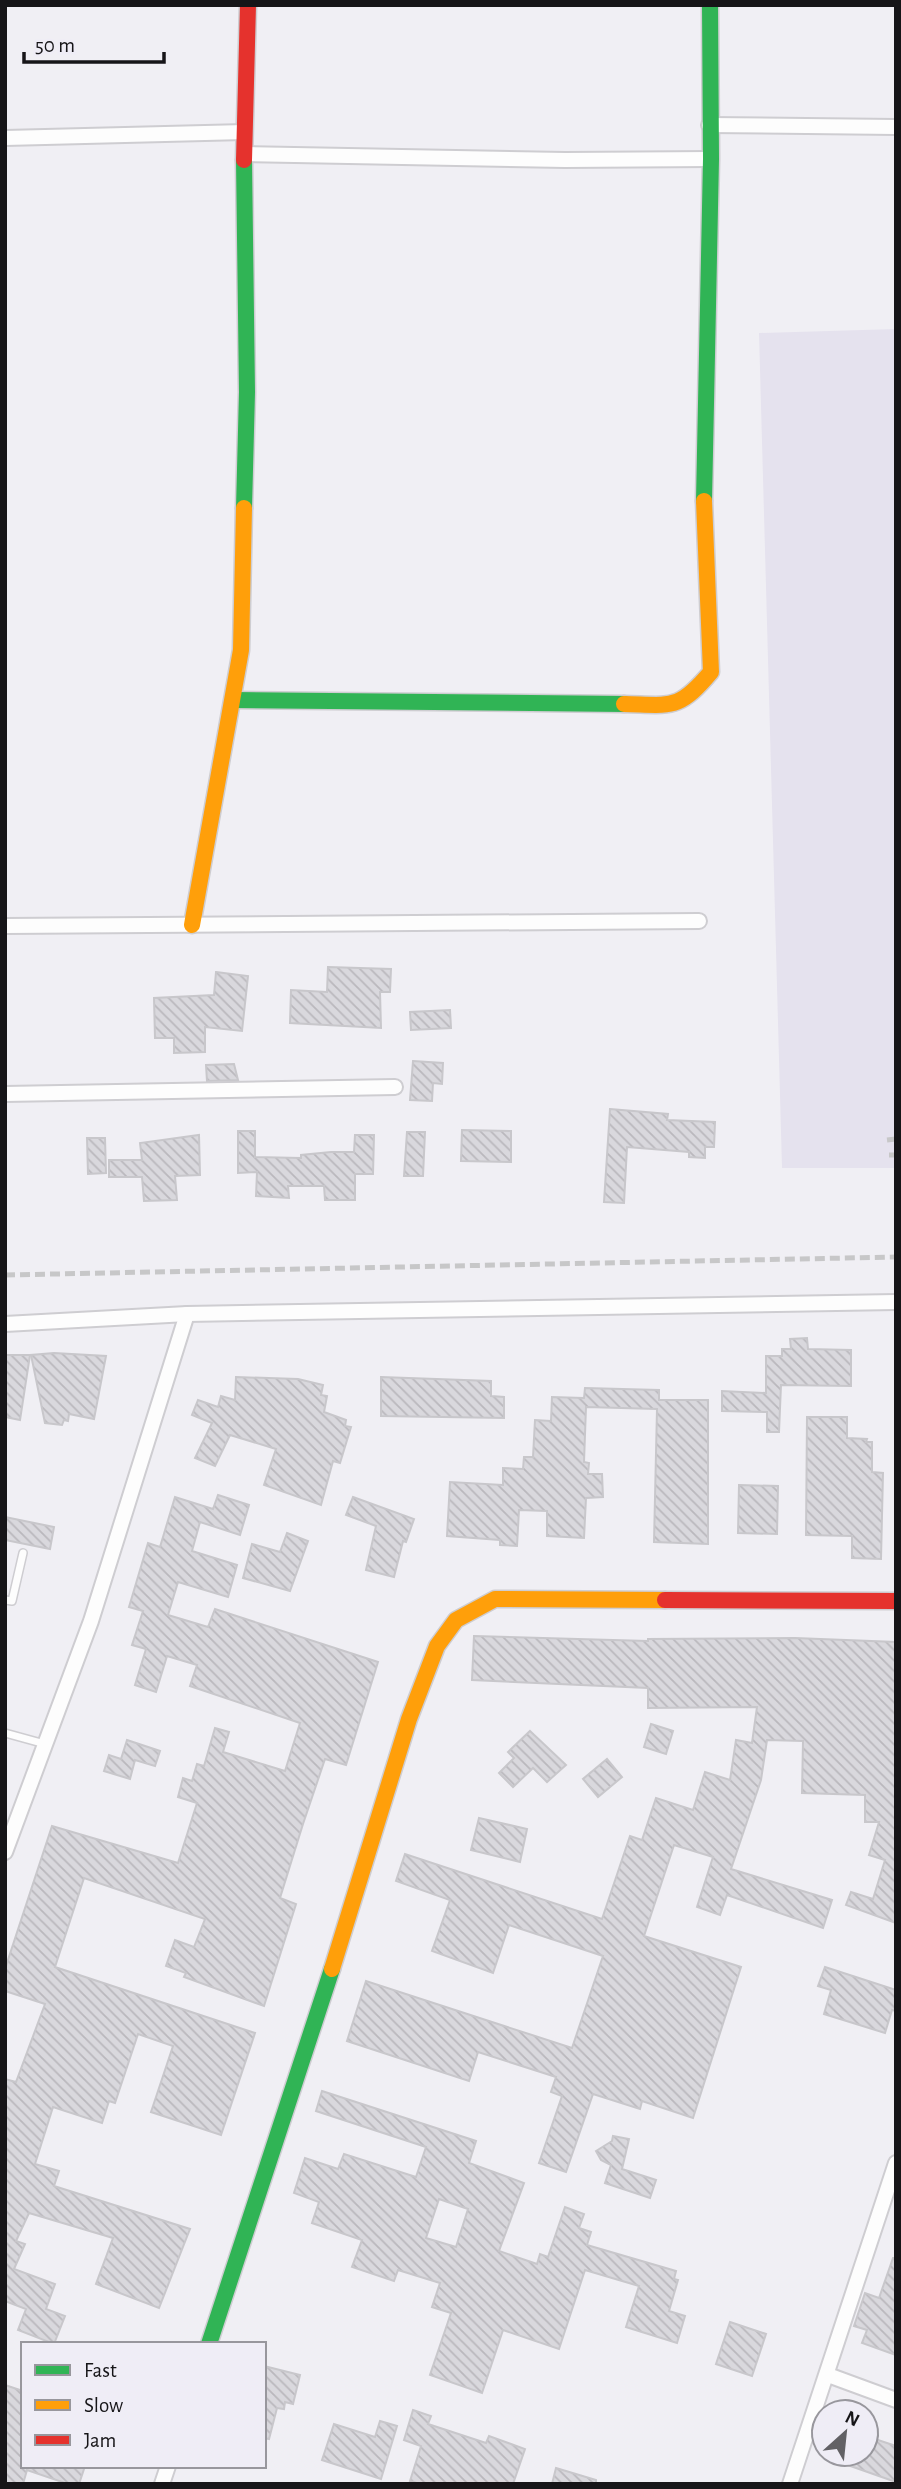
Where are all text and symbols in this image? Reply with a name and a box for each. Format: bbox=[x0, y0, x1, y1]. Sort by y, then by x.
scale bar bbox=[24, 21, 164, 65]
text: 50 m bbox=[35, 35, 75, 56]
legend bbox=[21, 2342, 266, 2468]
text: Fast bbox=[84, 2360, 117, 2381]
text: Slow bbox=[84, 2395, 123, 2416]
north arrow bbox=[810, 2398, 880, 2468]
text: N bbox=[842, 2408, 862, 2431]
text: Jam bbox=[84, 2430, 116, 2451]

